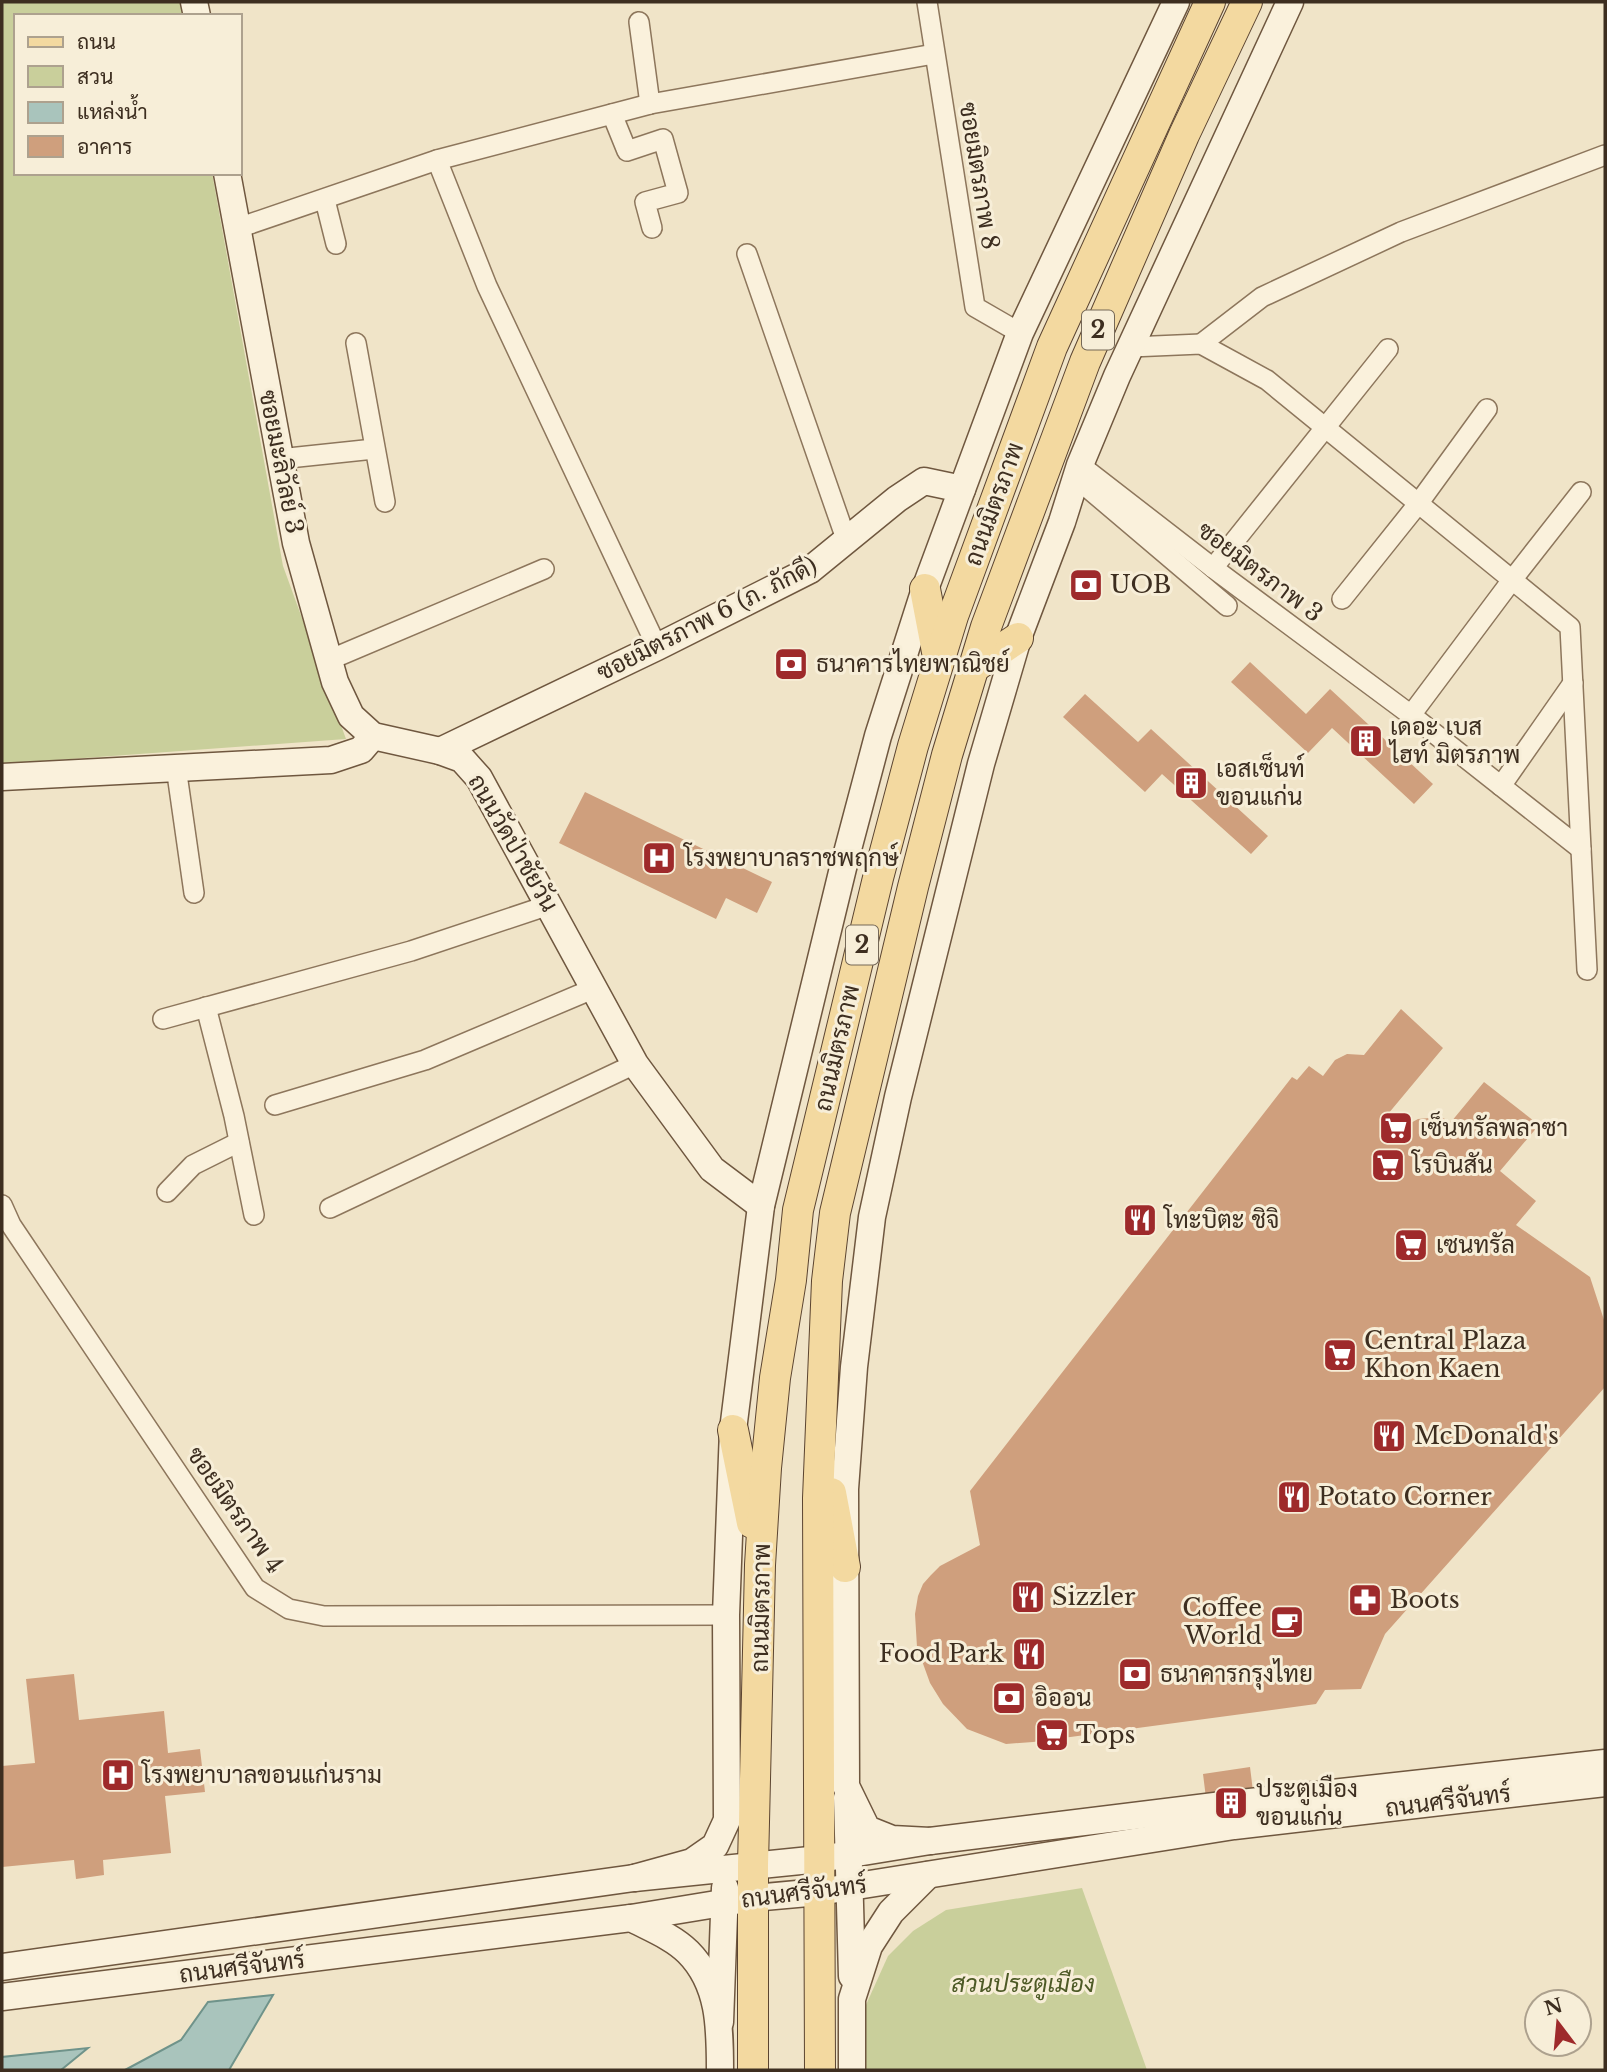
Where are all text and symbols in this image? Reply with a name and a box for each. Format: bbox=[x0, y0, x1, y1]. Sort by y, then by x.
legend bbox=[14, 14, 242, 175]
text: ถนน bbox=[77, 29, 116, 55]
text: สวน bbox=[77, 64, 113, 90]
text: แหล่งน้ำ bbox=[77, 94, 148, 125]
street label: ซอยมิตรภาพ 8 bbox=[954, 100, 1005, 252]
text: อาคาร bbox=[77, 134, 133, 160]
road number: 2 bbox=[1082, 310, 1114, 350]
street label: ซอยมะลิวัลย์ 3 bbox=[253, 387, 311, 536]
street label: ถนนมิตรภาพ bbox=[958, 438, 1029, 569]
street label: ซอยมิตรภาพ 3 bbox=[1192, 515, 1328, 628]
street label: ซอยมิตรภาพ 6 (ภ. ภักดี) bbox=[592, 550, 822, 687]
bank icon: UOB bbox=[1067, 566, 1105, 604]
place label: UOB bbox=[1110, 570, 1171, 599]
bank icon: ธนาคารไทยพาณิชย์ bbox=[772, 645, 810, 683]
place label: ธนาคารไทยพาณิชย์ bbox=[816, 648, 1010, 678]
place label: เดอะ เบส ไฮท์ มิตรภาพ bbox=[1388, 712, 1520, 769]
building icon: เดอะ เบส ไฮท์ มิตรภาพ bbox=[1347, 722, 1385, 760]
place label: เอสเซ็นท์ ขอนแก่น bbox=[1216, 752, 1305, 811]
building icon: เอสเซ็นท์ ขอนแก่น bbox=[1172, 764, 1210, 802]
street label: ถนนวัดป่าชัยวัน bbox=[462, 769, 565, 917]
hospital icon: โรงพยาบาลราชพฤกษ์ bbox=[640, 839, 678, 877]
place label: โรงพยาบาลราชพฤกษ์ bbox=[682, 842, 899, 872]
road number: 2 bbox=[846, 926, 878, 964]
street label: ถนนมิตรภาพ bbox=[808, 982, 865, 1114]
supermarket icon: เซ็นทรัลพลาซา bbox=[1377, 1109, 1415, 1147]
place label: เซ็นทรัลพลาซา bbox=[1420, 1111, 1568, 1142]
supermarket icon: โรบินสัน bbox=[1369, 1146, 1407, 1184]
place label: โรบินสัน bbox=[1410, 1149, 1493, 1179]
restaurant icon: โทะบิตะ ชิจิ bbox=[1121, 1201, 1159, 1239]
place label: โทะบิตะ ชิจิ bbox=[1162, 1204, 1279, 1234]
supermarket icon: เซนทรัล bbox=[1392, 1226, 1430, 1264]
place label: เซนทรัล bbox=[1436, 1230, 1515, 1259]
place label: Central Plaza Khon Kaen bbox=[1364, 1326, 1527, 1383]
supermarket icon: Central Plaza Khon Kaen bbox=[1321, 1336, 1359, 1374]
restaurant icon: McDonald's bbox=[1370, 1417, 1408, 1455]
place label: McDonald's bbox=[1414, 1421, 1559, 1450]
street label: ซอยมิตรภาพ 4 bbox=[181, 1441, 290, 1579]
restaurant icon: Potato Corner bbox=[1275, 1478, 1313, 1516]
place label: Potato Corner bbox=[1318, 1482, 1492, 1511]
street label: ถนนมิตรภาพ bbox=[745, 1543, 776, 1673]
restaurant icon: Sizzler bbox=[1009, 1578, 1047, 1616]
pharmacy icon: Boots bbox=[1346, 1581, 1384, 1619]
place label: Sizzler bbox=[1052, 1582, 1136, 1611]
place label: Boots bbox=[1390, 1585, 1460, 1614]
place label: Coffee World bbox=[1182, 1593, 1262, 1650]
cafe icon: Coffee World bbox=[1268, 1603, 1306, 1641]
restaurant icon: Food Park bbox=[1010, 1635, 1048, 1673]
place label: Food Park bbox=[879, 1639, 1004, 1668]
bank icon: ธนาคารกรุงไทย bbox=[1116, 1655, 1154, 1693]
place label: ธนาคารกรุงไทย bbox=[1160, 1658, 1313, 1690]
bank icon: อิออน bbox=[990, 1679, 1028, 1717]
place label: อิออน bbox=[1034, 1683, 1092, 1712]
supermarket icon: Tops bbox=[1033, 1716, 1071, 1754]
place label: Tops bbox=[1076, 1720, 1136, 1749]
hospital icon: โรงพยาบาลขอนแก่นราม bbox=[99, 1756, 137, 1794]
place label: โรงพยาบาลขอนแก่นราม bbox=[140, 1759, 382, 1789]
place label: ประตูเมือง ขอนแก่น bbox=[1256, 1774, 1358, 1831]
street label: ถนนศรีจันทร์ bbox=[1383, 1777, 1513, 1823]
building icon: ประตูเมือง ขอนแก่น bbox=[1212, 1784, 1250, 1822]
street label: ถนนศรีจันทร์ bbox=[739, 1868, 869, 1914]
street label: ถนนศรีจันทร์ bbox=[177, 1943, 307, 1989]
park label: สวนประตูเมือง bbox=[951, 1969, 1095, 2001]
north arrow bbox=[1523, 1988, 1593, 2058]
text: N bbox=[1542, 1994, 1565, 2021]

